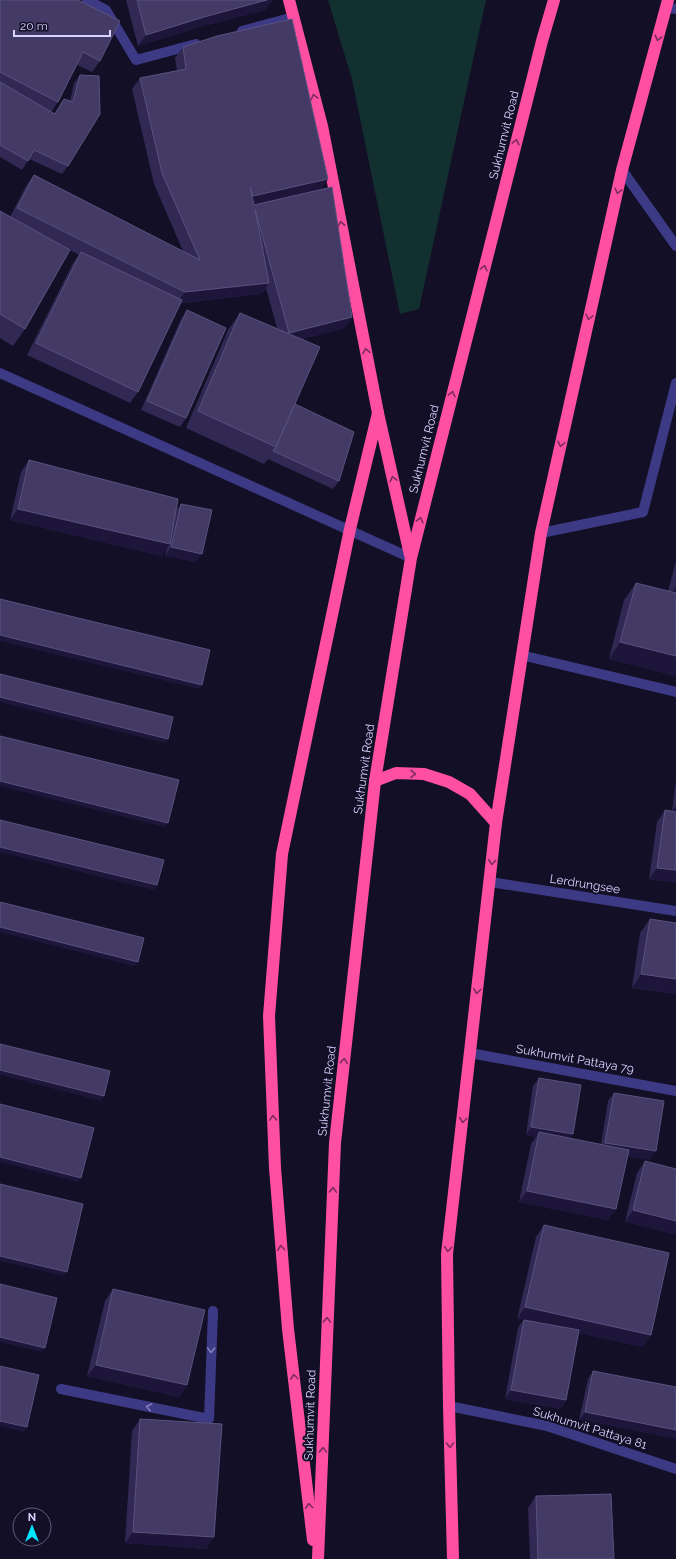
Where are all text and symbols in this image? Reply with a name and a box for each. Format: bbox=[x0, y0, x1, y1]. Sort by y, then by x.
scale bar bbox=[14, 12, 110, 38]
text: 20 m bbox=[20, 19, 48, 33]
one-way arrow bbox=[654, 34, 662, 41]
street label: Sukhumvit Road bbox=[486, 89, 522, 181]
one-way arrow bbox=[311, 93, 319, 100]
one-way arrow bbox=[511, 139, 520, 146]
one-way arrow bbox=[614, 187, 622, 194]
one-way arrow bbox=[337, 221, 346, 227]
one-way arrow bbox=[480, 265, 488, 271]
one-way arrow bbox=[586, 314, 594, 321]
one-way arrow bbox=[362, 348, 370, 355]
one-way arrow bbox=[448, 391, 456, 397]
street label: Sukhumvit Road bbox=[406, 403, 442, 495]
one-way arrow bbox=[557, 441, 565, 447]
one-way arrow bbox=[389, 475, 397, 482]
one-way arrow bbox=[416, 517, 424, 523]
street label: Sukhumvit Road bbox=[351, 723, 377, 815]
one-way arrow bbox=[410, 769, 416, 778]
one-way arrow bbox=[488, 859, 497, 865]
street label: Lerdrungsee bbox=[549, 872, 621, 896]
one-way arrow bbox=[473, 988, 482, 994]
street label: Sukhumvit Pattaya 79 bbox=[515, 1042, 635, 1076]
street label: Sukhumvit Road bbox=[315, 1045, 339, 1137]
one-way arrow bbox=[339, 1058, 348, 1064]
one-way arrow bbox=[269, 1115, 277, 1121]
one-way arrow bbox=[458, 1117, 467, 1123]
one-way arrow bbox=[329, 1187, 337, 1193]
one-way arrow bbox=[277, 1245, 286, 1251]
one-way arrow bbox=[444, 1246, 453, 1253]
one-way arrow bbox=[323, 1317, 332, 1323]
one-way arrow bbox=[207, 1347, 216, 1353]
street label: Sukhumvit Road bbox=[301, 1369, 319, 1461]
one-way arrow bbox=[290, 1374, 299, 1380]
one-way arrow bbox=[146, 1403, 152, 1412]
street label: Sukhumvit Pattaya 81 bbox=[531, 1404, 649, 1452]
one-way arrow bbox=[446, 1442, 454, 1448]
one-way arrow bbox=[319, 1447, 327, 1453]
one-way arrow bbox=[305, 1503, 314, 1509]
north arrow bbox=[12, 1507, 52, 1547]
text: N bbox=[28, 1511, 36, 1524]

